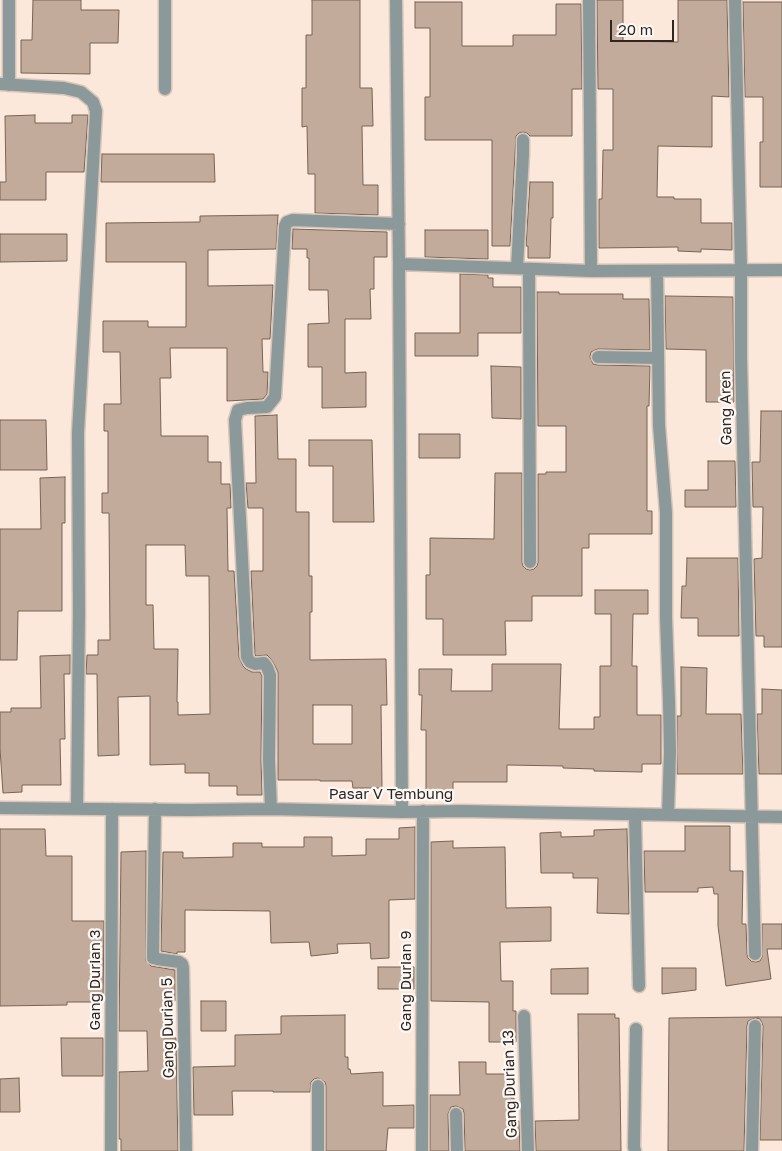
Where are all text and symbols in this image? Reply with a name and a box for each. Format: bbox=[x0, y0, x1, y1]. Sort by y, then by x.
scale bar bbox=[612, 10, 676, 42]
text: 20 m bbox=[618, 20, 653, 38]
street label: Gang Aren bbox=[716, 370, 736, 446]
street label: Pasar V Tembung bbox=[329, 785, 453, 803]
street label: Gang Durian 3 bbox=[86, 930, 104, 1030]
street label: Gang Durian 9 bbox=[397, 930, 415, 1032]
street label: Gang Durian 5 bbox=[158, 977, 178, 1079]
street label: Gang Durian 13 bbox=[499, 1030, 521, 1138]

